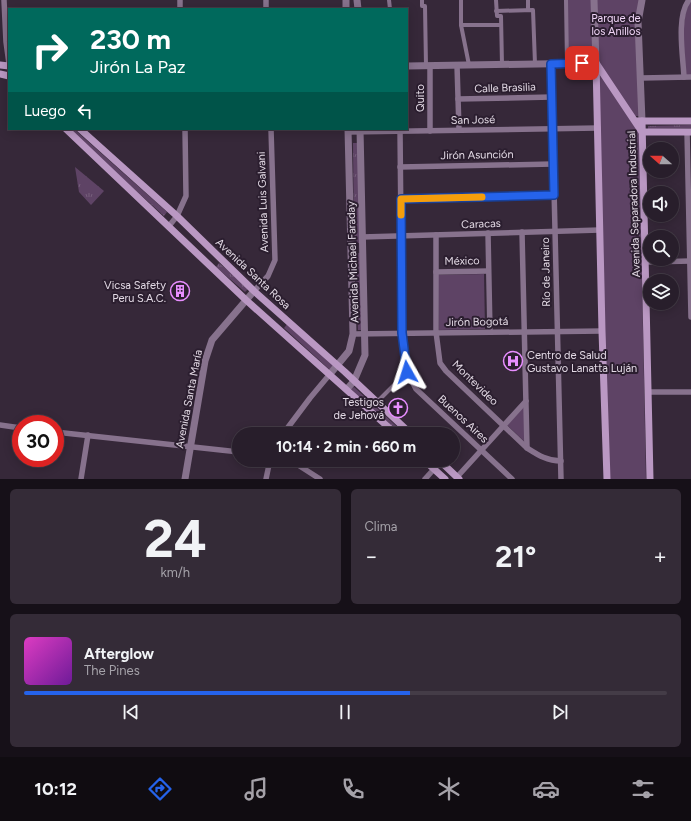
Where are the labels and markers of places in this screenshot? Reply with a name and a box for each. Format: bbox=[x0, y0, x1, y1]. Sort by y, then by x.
pin bbox=[565, 46, 599, 80]
place label: Vicsa Safety Peru S.A.C. bbox=[104, 279, 166, 305]
building icon: Vicsa Safety Peru S.A.C. bbox=[169, 280, 191, 302]
place label: Centro de Salud Gustavo Lanatta Luján bbox=[527, 349, 637, 375]
hospital icon: Centro de Salud Gustavo Lanatta Luján bbox=[502, 350, 524, 372]
place label: Testigos de Jehová bbox=[334, 396, 384, 422]
church icon: Testigos de Jehová bbox=[387, 397, 409, 419]

